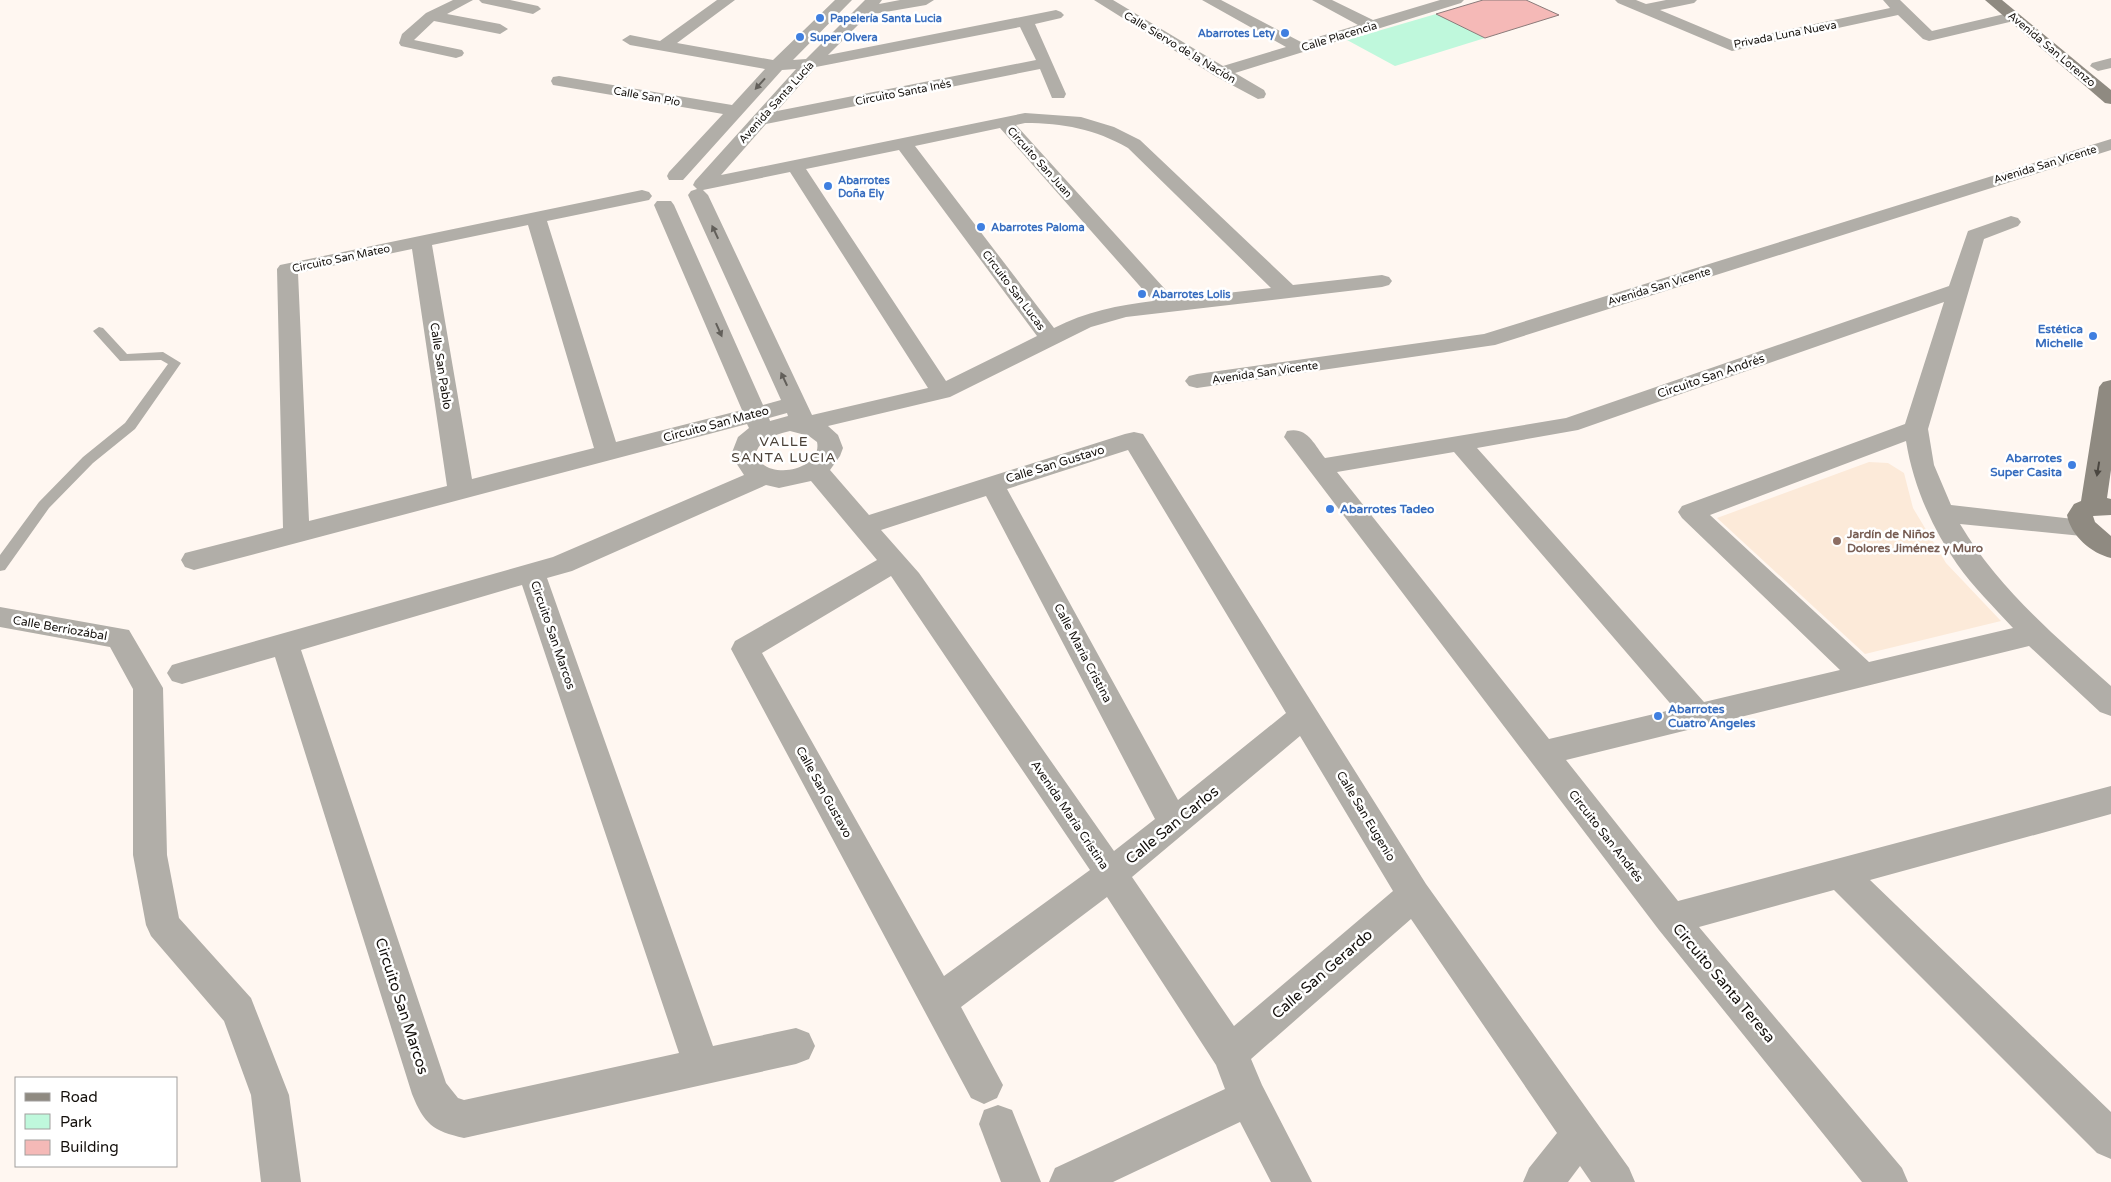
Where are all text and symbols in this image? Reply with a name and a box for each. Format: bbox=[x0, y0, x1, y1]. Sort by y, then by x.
street label: Calle Siervo de la Nación bbox=[1121, 9, 1238, 86]
street label: Avenida San Lorenzo bbox=[2005, 9, 2098, 90]
marker: Papelería Santa Lucia bbox=[814, 12, 826, 24]
place label: Papelería Santa Lucia bbox=[830, 12, 942, 26]
street label: Privada Luna Nueva bbox=[1733, 18, 1838, 51]
street label: Calle Placencia bbox=[1300, 19, 1378, 54]
place label: Abarrotes Lety bbox=[1198, 27, 1275, 41]
marker: Abarrotes Lety bbox=[1279, 27, 1291, 39]
marker: Super Olvera bbox=[794, 31, 806, 43]
place label: Super Olvera bbox=[810, 31, 878, 45]
street label: Avenida Santa Lucía bbox=[736, 59, 817, 146]
one-way arrow bbox=[754, 77, 766, 89]
street label: Circuito Santa Inés bbox=[854, 77, 952, 108]
street label: Calle San Pío bbox=[612, 84, 682, 109]
street label: Circuito San Juan bbox=[1004, 124, 1075, 200]
street label: Avenida San Vicente bbox=[1992, 143, 2098, 186]
place label: Abarrotes Doña Ely bbox=[838, 174, 891, 201]
marker: Abarrotes Doña Ely bbox=[822, 180, 834, 192]
marker: Abarrotes Paloma bbox=[975, 221, 987, 233]
place label: Abarrotes Paloma bbox=[991, 221, 1085, 234]
one-way arrow bbox=[711, 225, 719, 239]
street label: Circuito San Mateo bbox=[291, 242, 391, 275]
street label: Circuito San Lucas bbox=[979, 248, 1048, 333]
street label: Avenida San Vicente bbox=[1606, 265, 1712, 308]
marker: Abarrotes Lolis bbox=[1136, 288, 1148, 300]
place label: Abarrotes Lolis bbox=[1152, 288, 1231, 301]
street label: Calle San Pablo bbox=[427, 322, 455, 410]
place label: Estética Michelle bbox=[2035, 322, 2083, 350]
one-way arrow bbox=[715, 323, 723, 337]
marker: Estética Michelle bbox=[2087, 330, 2099, 342]
street label: Circuito San Andrés bbox=[1655, 351, 1767, 401]
street label: Avenida San Vicente bbox=[1211, 359, 1319, 386]
one-way arrow bbox=[780, 372, 788, 386]
street label: Circuito San Mateo bbox=[662, 403, 770, 445]
district label: VALLE SANTA LUCIA bbox=[731, 433, 837, 466]
street label: Calle San Gustavo bbox=[1004, 442, 1106, 486]
place label: Abarrotes Super Casita bbox=[1990, 451, 2062, 480]
marker: Abarrotes Super Casita bbox=[2066, 459, 2078, 471]
one-way arrow bbox=[2094, 462, 2102, 478]
place label: Abarrotes Tadeo bbox=[1340, 502, 1434, 516]
marker: Abarrotes Tadeo bbox=[1324, 503, 1336, 515]
place label: Jardín de Niños Dolores Jiménez y Muro bbox=[1846, 527, 1983, 556]
marker: Jardín de Niños Dolores Jiménez y Muro bbox=[1831, 535, 1843, 547]
street label: Circuito San Marcos bbox=[528, 579, 578, 691]
street label: Calle María Cristina bbox=[1051, 601, 1115, 705]
street label: Calle Berriozábal bbox=[12, 613, 108, 643]
place label: Abarrotes Cuatro Angeles bbox=[1668, 702, 1756, 731]
marker: Abarrotes Cuatro Angeles bbox=[1652, 710, 1664, 722]
street label: Calle San Gustavo bbox=[793, 744, 855, 840]
street label: Avenida María Cristina bbox=[1028, 758, 1112, 872]
street label: Calle San Eugenio bbox=[1334, 769, 1398, 863]
street label: Calle San Carlos bbox=[1122, 782, 1222, 868]
street label: Circuito San Andrés bbox=[1566, 787, 1646, 885]
street label: Circuito Santa Teresa bbox=[1669, 920, 1779, 1046]
street label: Calle San Gerardo bbox=[1268, 925, 1376, 1023]
street label: Circuito San Marcos bbox=[371, 935, 433, 1077]
legend bbox=[15, 1077, 178, 1167]
text: Road bbox=[60, 1088, 98, 1106]
text: Park bbox=[60, 1113, 92, 1131]
text: Building bbox=[60, 1138, 119, 1156]

